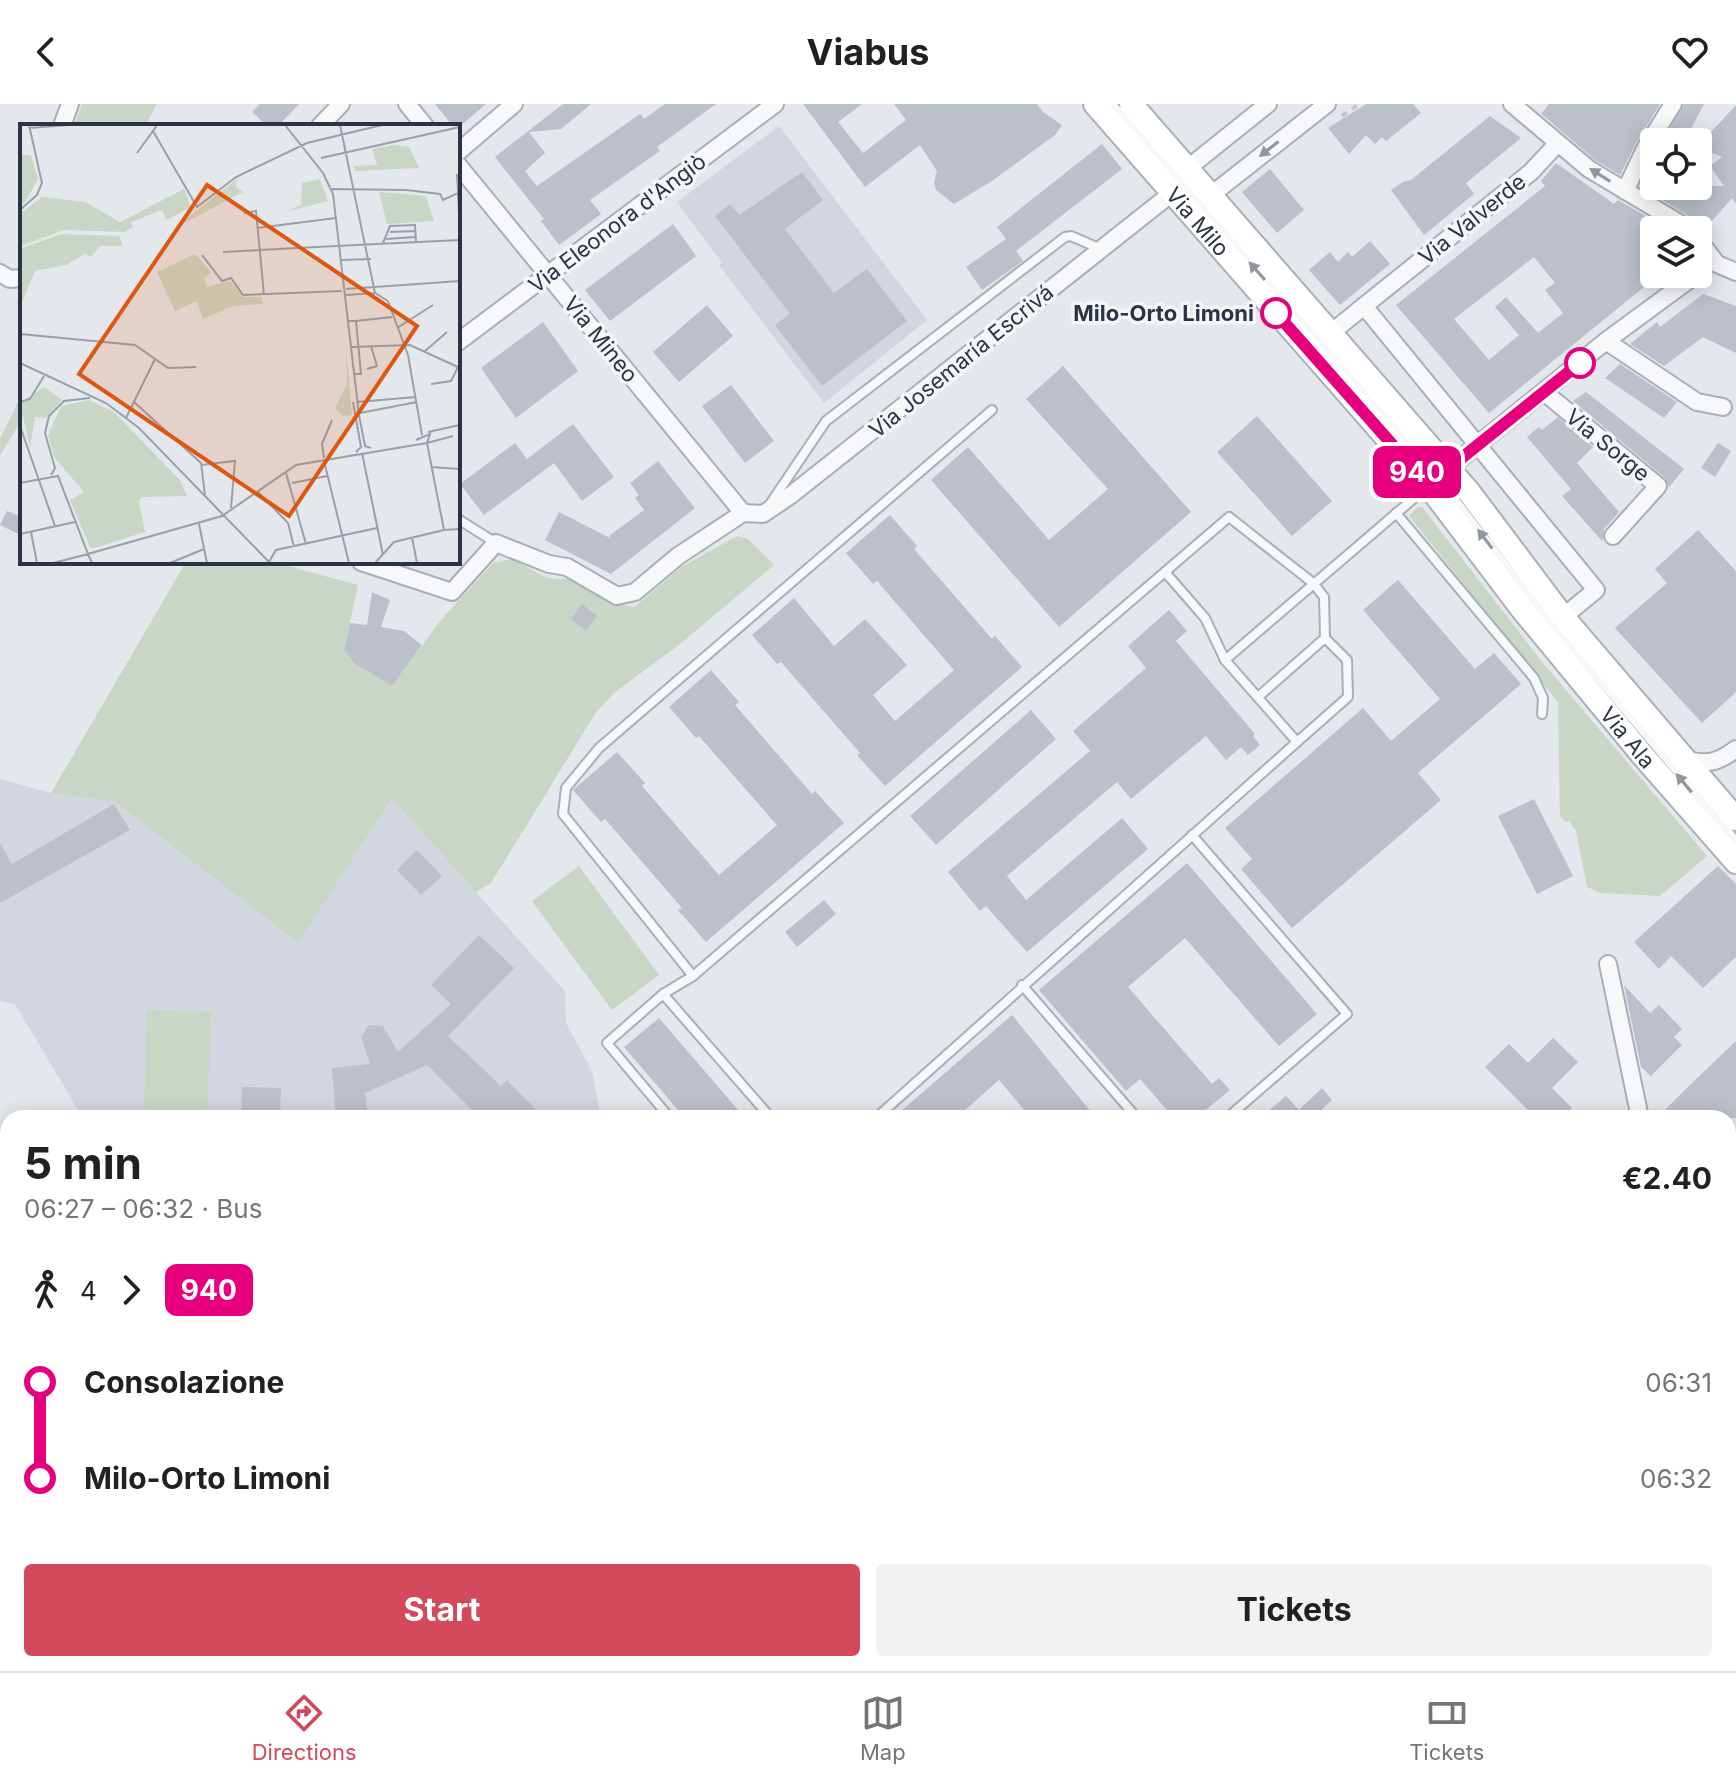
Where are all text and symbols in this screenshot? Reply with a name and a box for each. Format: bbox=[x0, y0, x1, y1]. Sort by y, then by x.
icon: back bbox=[24, 30, 68, 74]
text: Viabus bbox=[807, 30, 929, 74]
icon: heart bbox=[1668, 30, 1712, 74]
inset map bbox=[20, 124, 460, 564]
map controls bbox=[1640, 128, 1712, 288]
button: locate bbox=[1640, 128, 1712, 200]
one-way arrow bbox=[1259, 141, 1279, 157]
street label: Via Eleonora d'Angiò bbox=[523, 148, 711, 298]
street label: Via Valverde bbox=[1413, 168, 1531, 270]
one-way arrow bbox=[1589, 169, 1611, 183]
street label: Via Milo bbox=[1161, 182, 1235, 261]
button: layers bbox=[1640, 216, 1712, 288]
one-way arrow bbox=[1249, 262, 1266, 282]
street label: Via Josemaría Escrivá bbox=[864, 279, 1058, 443]
street label: Via Mineo bbox=[558, 291, 644, 387]
marker: Milo-Orto Limoni bbox=[1261, 298, 1291, 328]
place label: Milo-Orto Limoni bbox=[1073, 300, 1254, 326]
unlabelled marker bbox=[1565, 348, 1595, 378]
street label: Via Sorge bbox=[1561, 403, 1655, 487]
line badge: 940 bbox=[1371, 446, 1463, 498]
text: 940 bbox=[1389, 455, 1445, 489]
one-way arrow bbox=[1478, 529, 1494, 549]
street label: Via Ala bbox=[1595, 701, 1661, 774]
one-way arrow bbox=[1676, 773, 1694, 792]
text: 5 min bbox=[24, 1136, 142, 1190]
text: €2.40 bbox=[1622, 1160, 1712, 1196]
text: 06:27 – 06:32 · Bus bbox=[24, 1193, 262, 1224]
icon: walk bbox=[24, 1268, 68, 1312]
icon: forward bbox=[109, 1268, 153, 1312]
text: 940 bbox=[181, 1273, 237, 1307]
text: 4 bbox=[80, 1275, 97, 1306]
text: Consolazione bbox=[84, 1364, 284, 1400]
text: 06:31 bbox=[1645, 1367, 1712, 1398]
text: Milo-Orto Limoni bbox=[84, 1460, 330, 1496]
text: 06:32 bbox=[1640, 1463, 1712, 1494]
button: Start bbox=[24, 1564, 860, 1656]
button: Tickets bbox=[876, 1564, 1712, 1656]
tab: Directions bbox=[252, 1691, 357, 1765]
tab: Map bbox=[860, 1691, 906, 1765]
tab: Tickets bbox=[1409, 1691, 1484, 1765]

